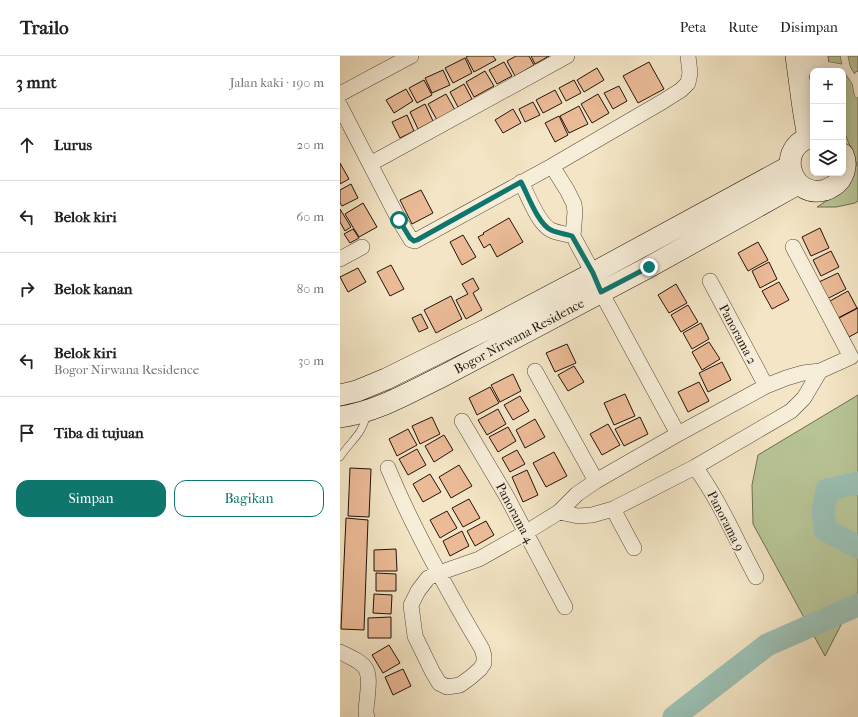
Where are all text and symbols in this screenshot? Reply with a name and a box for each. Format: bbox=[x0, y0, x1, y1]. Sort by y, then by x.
text: Trailo bbox=[20, 17, 69, 39]
text: Peta bbox=[680, 19, 706, 36]
text: Rute bbox=[728, 19, 758, 36]
text: Disimpan bbox=[780, 19, 838, 36]
map controls bbox=[810, 68, 846, 176]
button: + bbox=[810, 68, 846, 104]
text: 3 mnt bbox=[16, 72, 57, 92]
text: Jalan kaki · 190 m bbox=[230, 75, 324, 90]
button: − bbox=[810, 104, 846, 140]
icon: ahead bbox=[16, 134, 38, 156]
text: Lurus bbox=[54, 136, 92, 154]
text: 20 m bbox=[297, 137, 324, 152]
button: layers bbox=[810, 140, 846, 176]
icon: left bbox=[16, 206, 38, 228]
text: Belok kiri bbox=[54, 208, 117, 226]
text: 60 m bbox=[296, 209, 324, 224]
route start bbox=[390, 211, 408, 229]
route end bbox=[640, 258, 658, 276]
icon: right bbox=[16, 278, 38, 300]
text: Belok kanan bbox=[54, 280, 133, 298]
text: 80 m bbox=[297, 281, 324, 296]
street label: Bogor Nirwana Residence bbox=[451, 295, 587, 377]
street label: Panorama 2 bbox=[716, 302, 760, 367]
text: Belok kiri bbox=[54, 344, 117, 362]
icon: left bbox=[16, 350, 38, 372]
text: 30 m bbox=[298, 353, 324, 368]
text: Bogor Nirwana Residence bbox=[54, 362, 199, 377]
icon: arrive bbox=[16, 422, 38, 444]
text: Tiba di tujuan bbox=[54, 424, 144, 442]
button: Simpan bbox=[16, 480, 166, 517]
button: Bagikan bbox=[174, 480, 324, 517]
street label: Panorama 4 bbox=[493, 480, 537, 546]
street label: Panorama 9 bbox=[704, 488, 748, 554]

